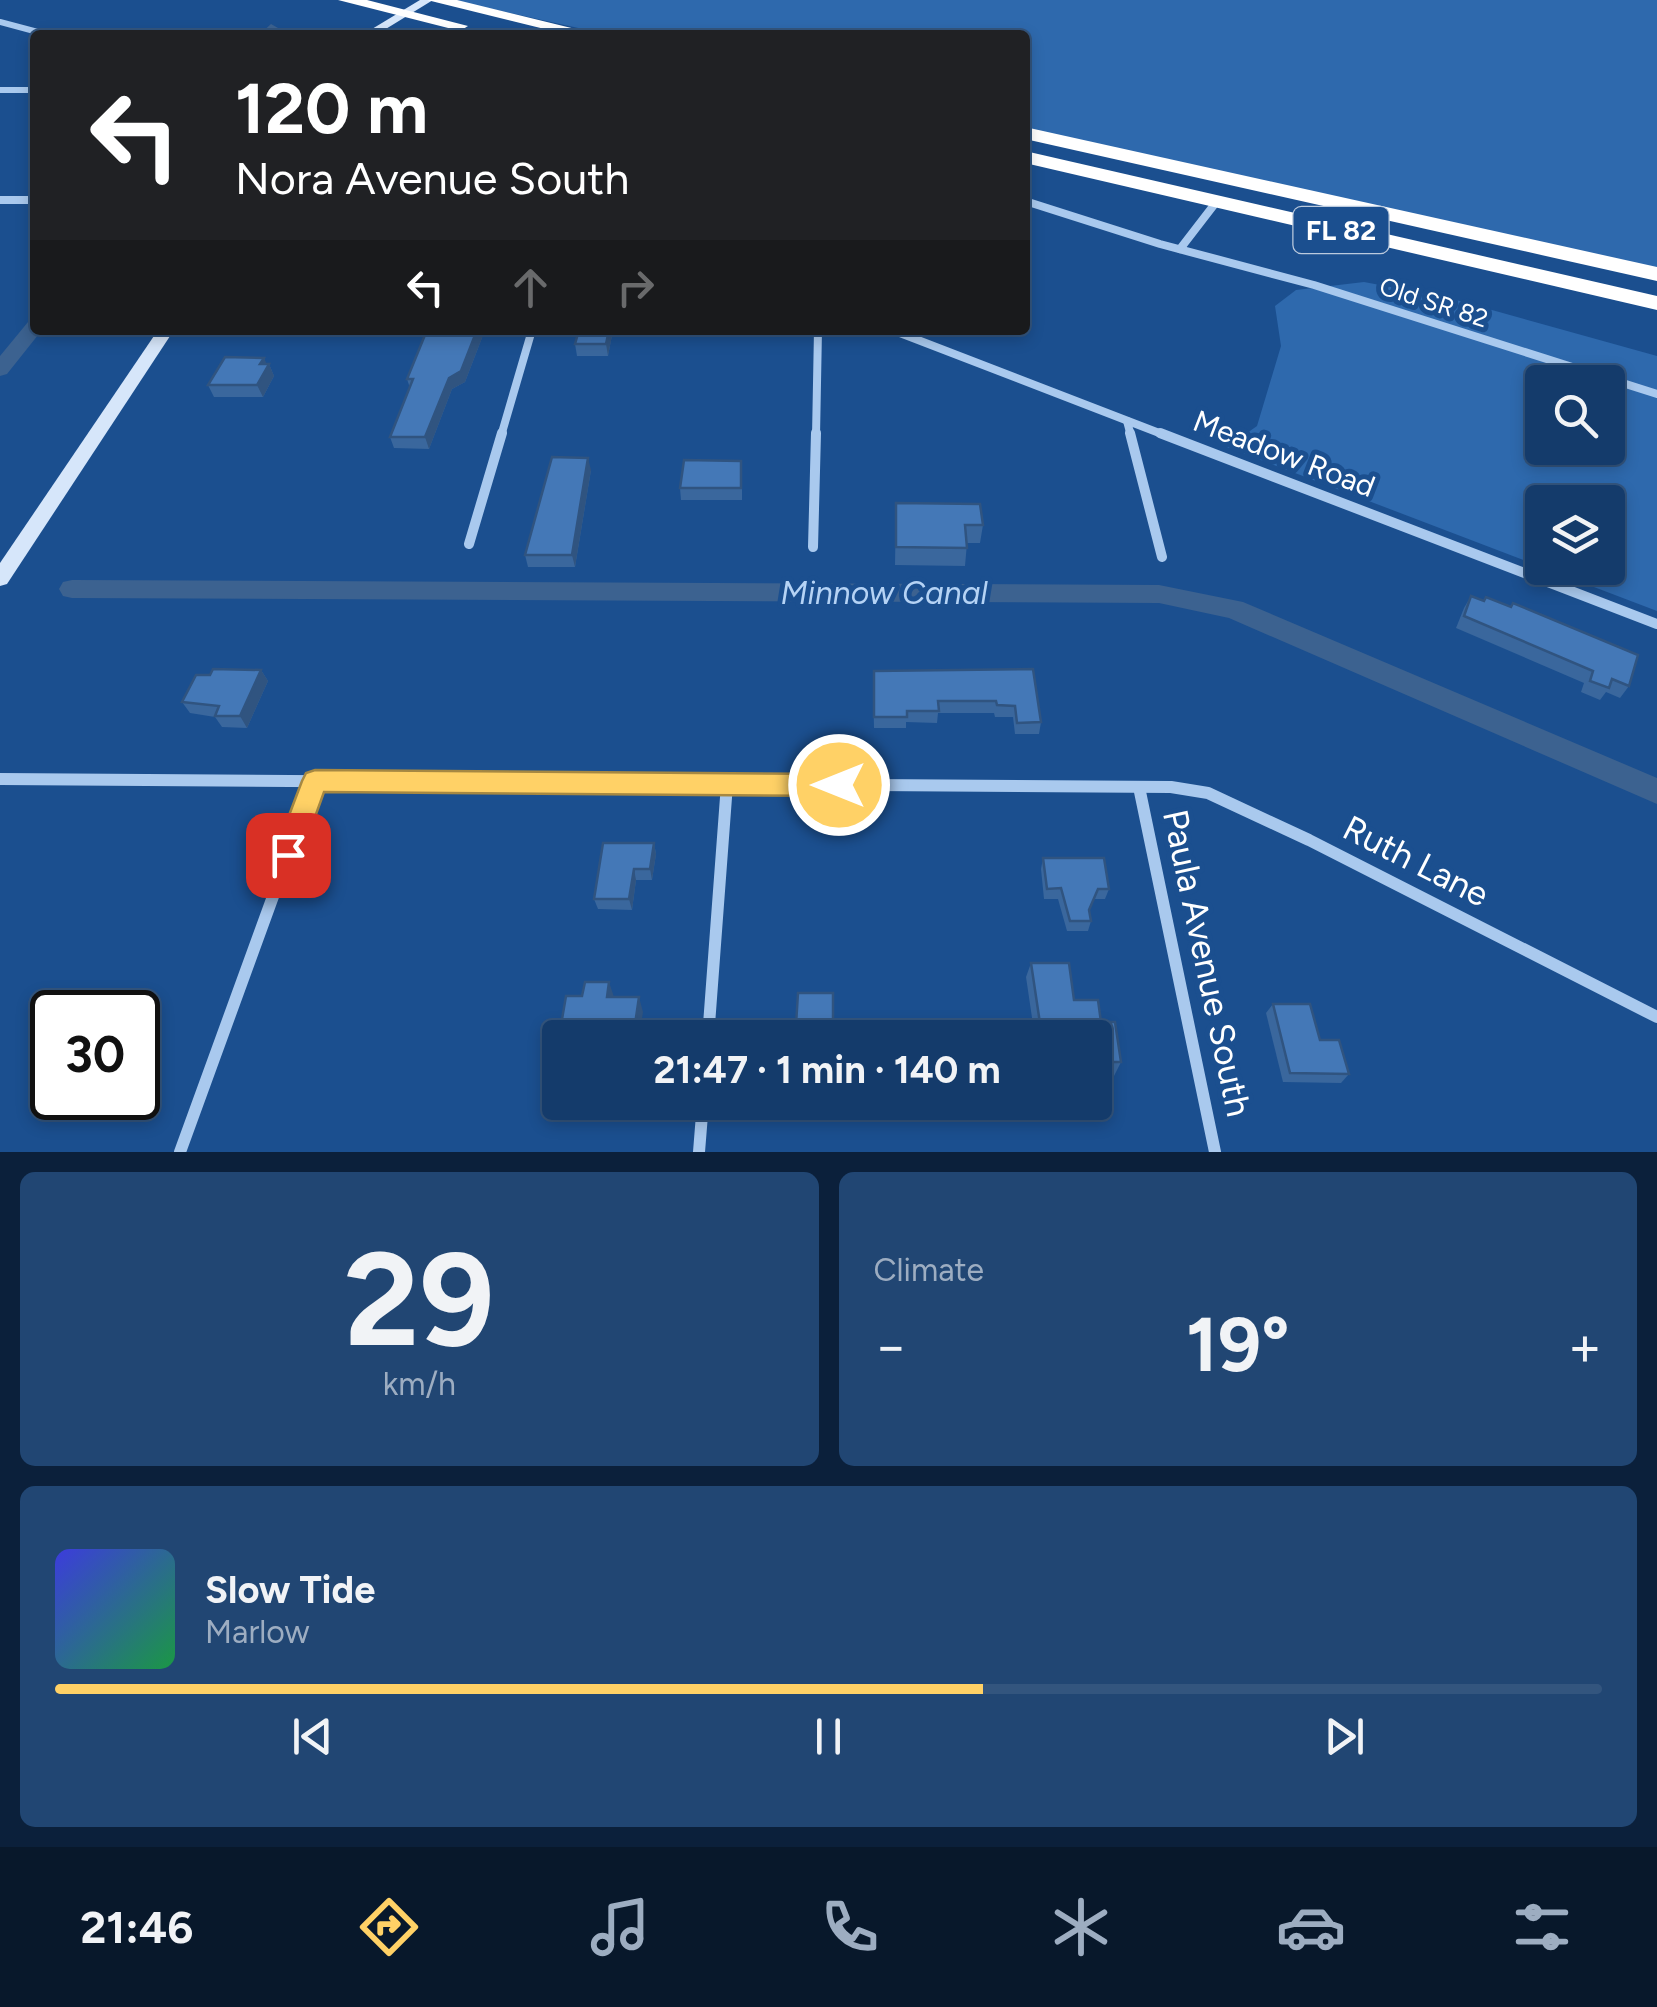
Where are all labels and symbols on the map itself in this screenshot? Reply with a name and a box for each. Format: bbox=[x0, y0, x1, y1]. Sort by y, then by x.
road number: FL 82 bbox=[1294, 207, 1388, 253]
street label: Old SR 82 bbox=[1376, 270, 1492, 334]
street label: Meadow Road bbox=[1188, 402, 1380, 505]
water label: Minnow Canal bbox=[780, 574, 988, 612]
position arrow bbox=[787, 733, 891, 837]
street label: Paula Avenue South bbox=[1154, 806, 1260, 1120]
street label: Ruth Lane bbox=[1336, 807, 1496, 915]
pin bbox=[246, 813, 331, 898]
speed limit sign: 30 bbox=[30, 990, 160, 1120]

